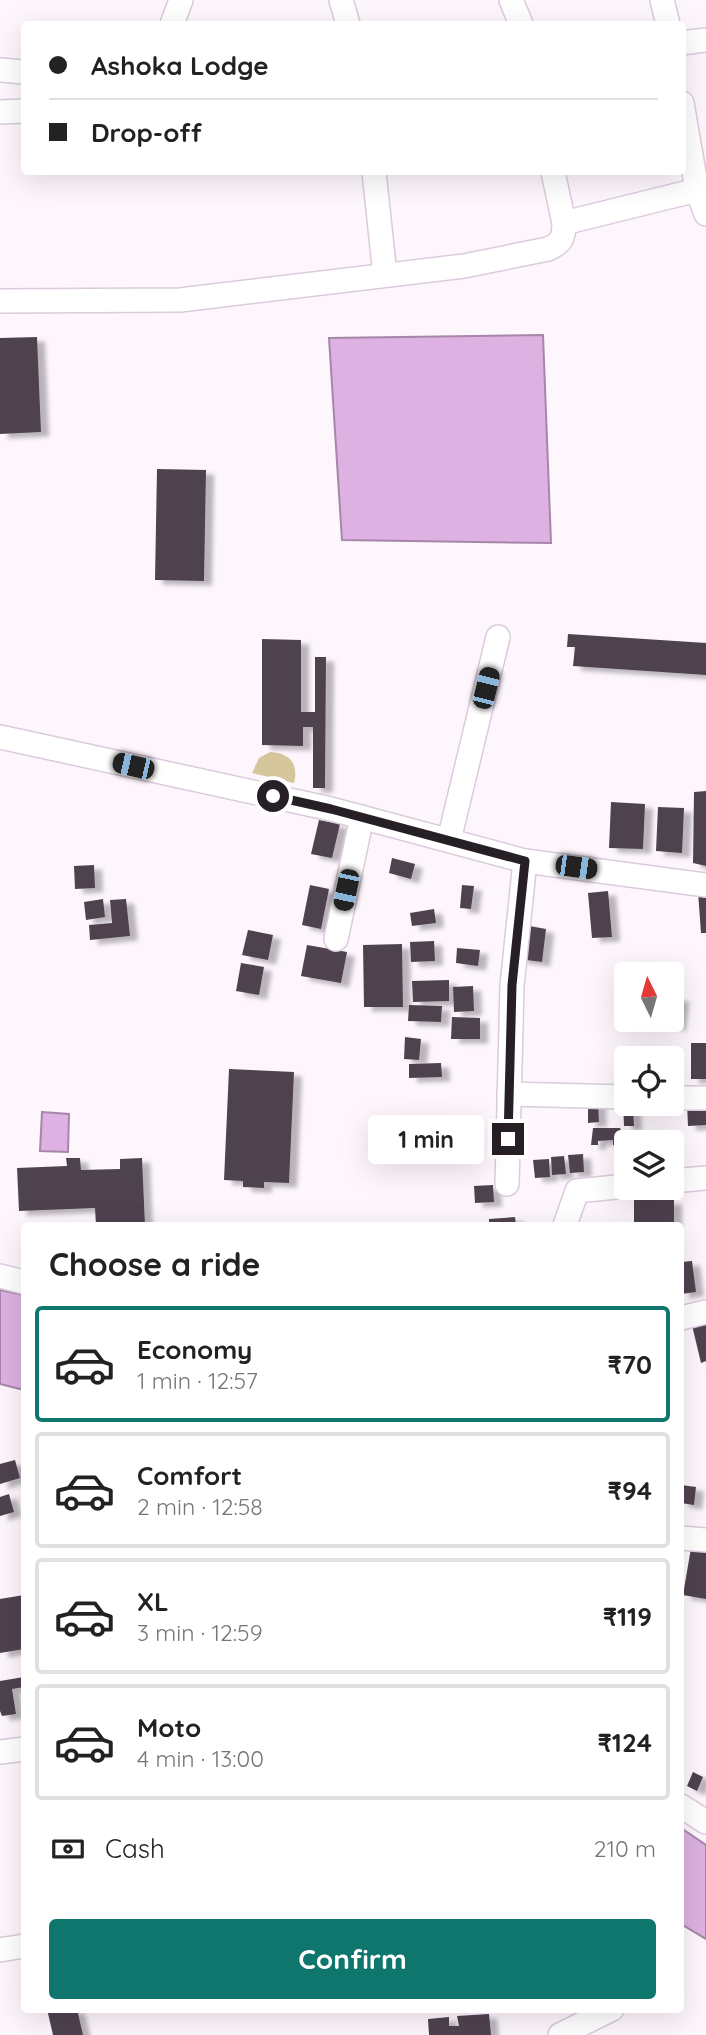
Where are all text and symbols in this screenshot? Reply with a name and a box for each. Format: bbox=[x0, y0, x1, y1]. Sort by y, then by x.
text: Ashoka Lodge bbox=[91, 49, 268, 82]
text: Drop-off bbox=[91, 116, 202, 149]
car bbox=[471, 665, 502, 711]
car bbox=[111, 751, 156, 781]
route start bbox=[257, 780, 289, 812]
car bbox=[554, 854, 599, 880]
car bbox=[332, 867, 361, 913]
north arrow bbox=[614, 962, 684, 1032]
map controls bbox=[614, 962, 684, 1200]
button: locate bbox=[614, 1046, 684, 1116]
callout: 1 min bbox=[368, 1114, 484, 1164]
route end bbox=[492, 1123, 524, 1155]
text: 1 min bbox=[398, 1125, 454, 1154]
button: layers bbox=[614, 1130, 684, 1200]
text: Choose a ride bbox=[49, 1244, 261, 1284]
icon: car bbox=[53, 1333, 116, 1396]
text: Economy bbox=[137, 1333, 252, 1366]
text: ₹70 bbox=[607, 1348, 652, 1381]
text: 1 min · 12:57 bbox=[137, 1366, 258, 1395]
icon: car bbox=[53, 1459, 116, 1522]
text: Comfort bbox=[137, 1459, 242, 1492]
text: ₹94 bbox=[608, 1474, 652, 1507]
text: 2 min · 12:58 bbox=[137, 1492, 263, 1521]
icon: car bbox=[53, 1585, 116, 1648]
text: XL bbox=[137, 1585, 169, 1618]
text: ₹119 bbox=[603, 1600, 652, 1633]
text: 3 min · 12:59 bbox=[137, 1618, 263, 1647]
icon: car bbox=[53, 1711, 116, 1774]
text: Moto bbox=[137, 1711, 201, 1744]
text: ₹124 bbox=[597, 1726, 652, 1759]
text: 4 min · 13:00 bbox=[137, 1744, 264, 1773]
icon: cash bbox=[49, 1830, 87, 1868]
text: Cash bbox=[105, 1832, 165, 1865]
text: 210 m bbox=[594, 1834, 656, 1863]
button: Confirm bbox=[49, 1919, 656, 1999]

